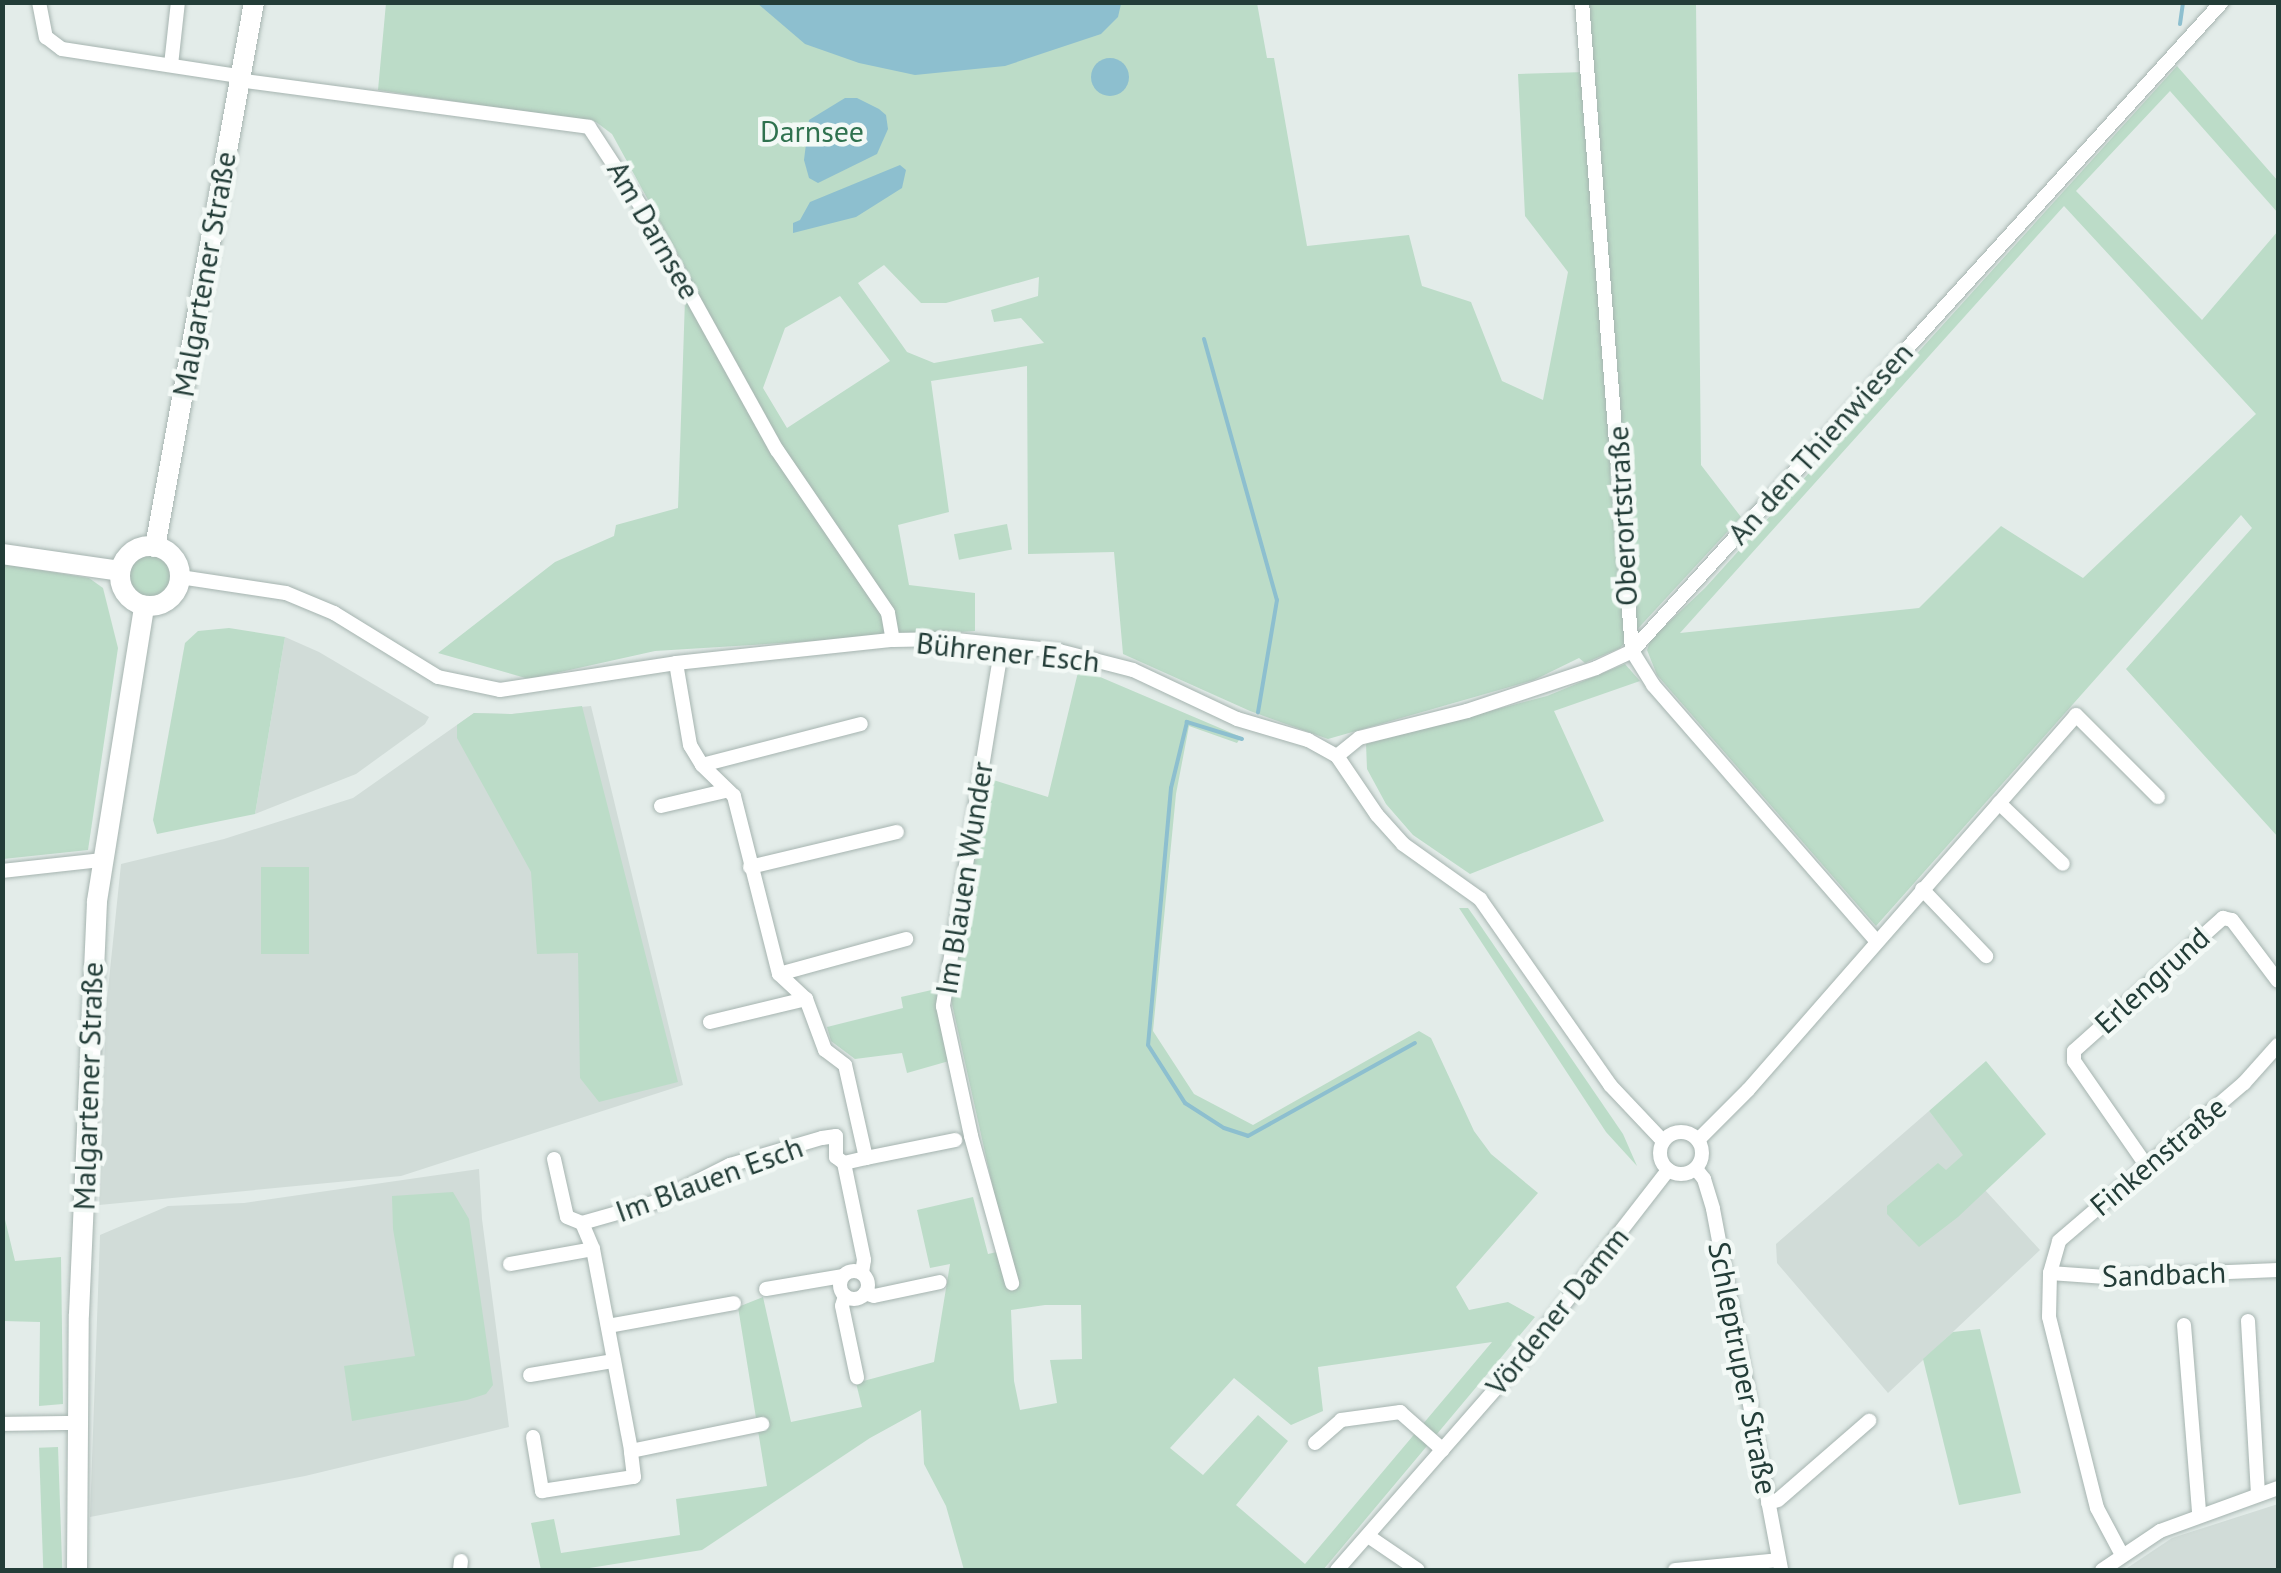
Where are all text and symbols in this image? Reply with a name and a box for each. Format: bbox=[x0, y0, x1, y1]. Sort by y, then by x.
park label: Darnsee bbox=[760, 113, 864, 149]
street label: Malgartener Straße bbox=[165, 148, 243, 400]
street label: Am Darnsee bbox=[600, 154, 708, 306]
street label: An den Thienwiesen bbox=[1720, 334, 1920, 552]
street label: Oberortstraße bbox=[1599, 425, 1645, 607]
street label: Bührener Esch bbox=[915, 624, 1101, 680]
street label: Im Blauen Wunder bbox=[928, 759, 1000, 997]
street label: Erlengrund bbox=[2087, 919, 2217, 1041]
street label: Malgartener Straße bbox=[66, 961, 110, 1211]
street label: Finkenstraße bbox=[2083, 1089, 2233, 1223]
street label: Im Blauen Esch bbox=[610, 1128, 808, 1230]
street label: Vördener Damm bbox=[1478, 1220, 1636, 1402]
street label: Schleptruper Straße bbox=[1701, 1239, 1785, 1497]
street label: Sandbach bbox=[2101, 1254, 2227, 1294]

